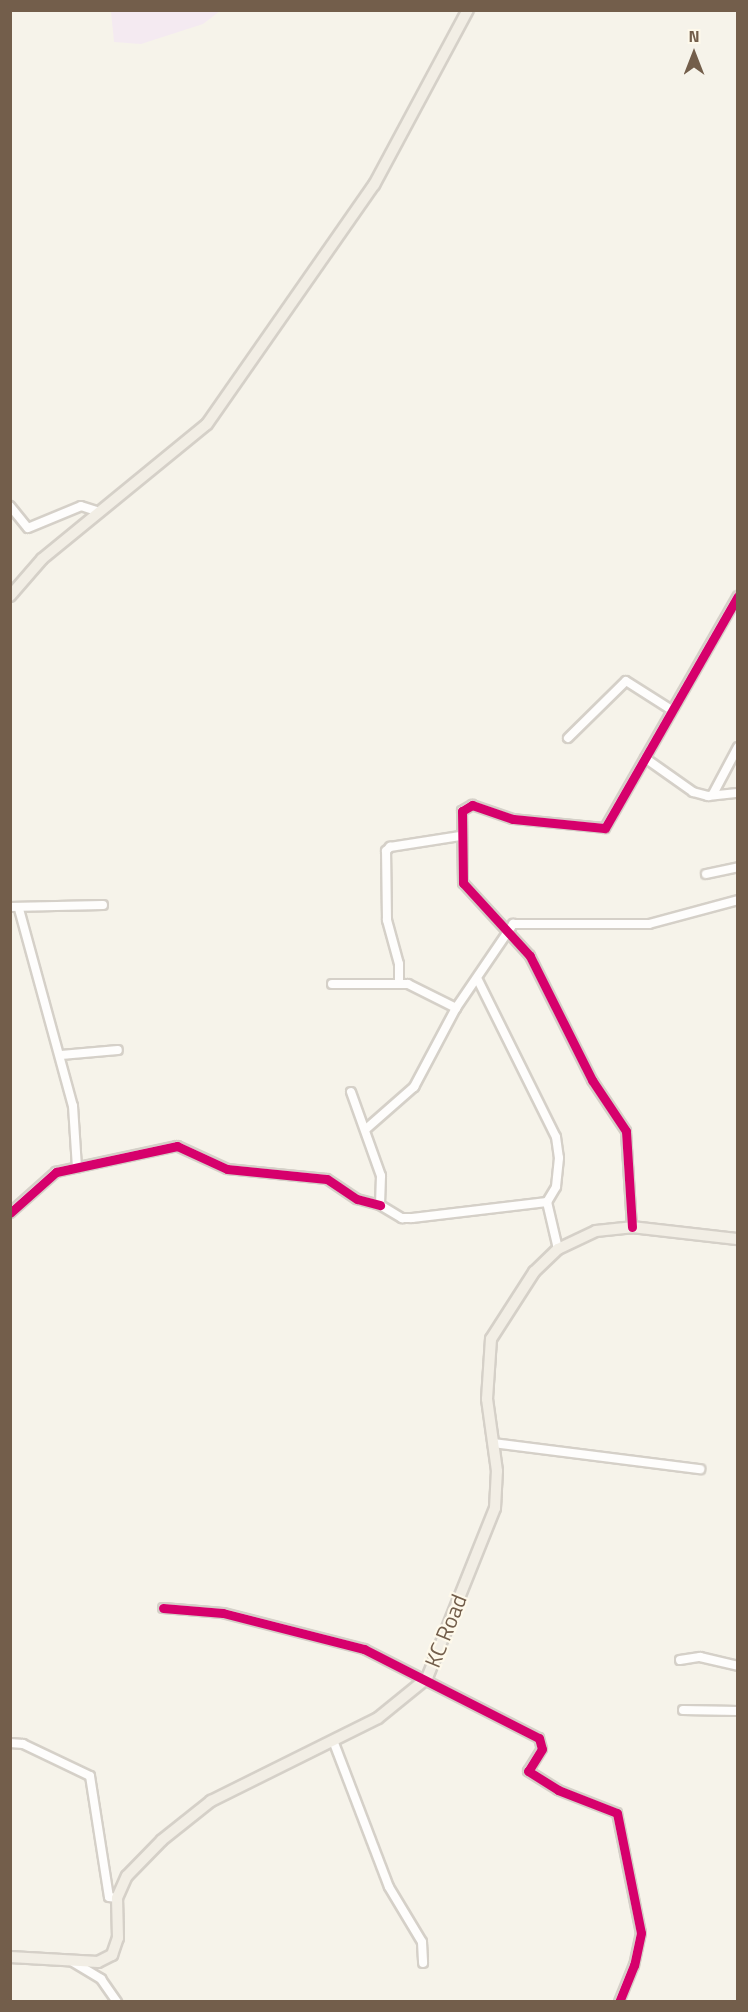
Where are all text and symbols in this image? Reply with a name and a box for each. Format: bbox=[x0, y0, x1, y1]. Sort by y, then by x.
north arrow bbox=[664, 24, 724, 84]
text: N bbox=[688, 24, 700, 48]
street label: KC Road bbox=[419, 1591, 473, 1671]

